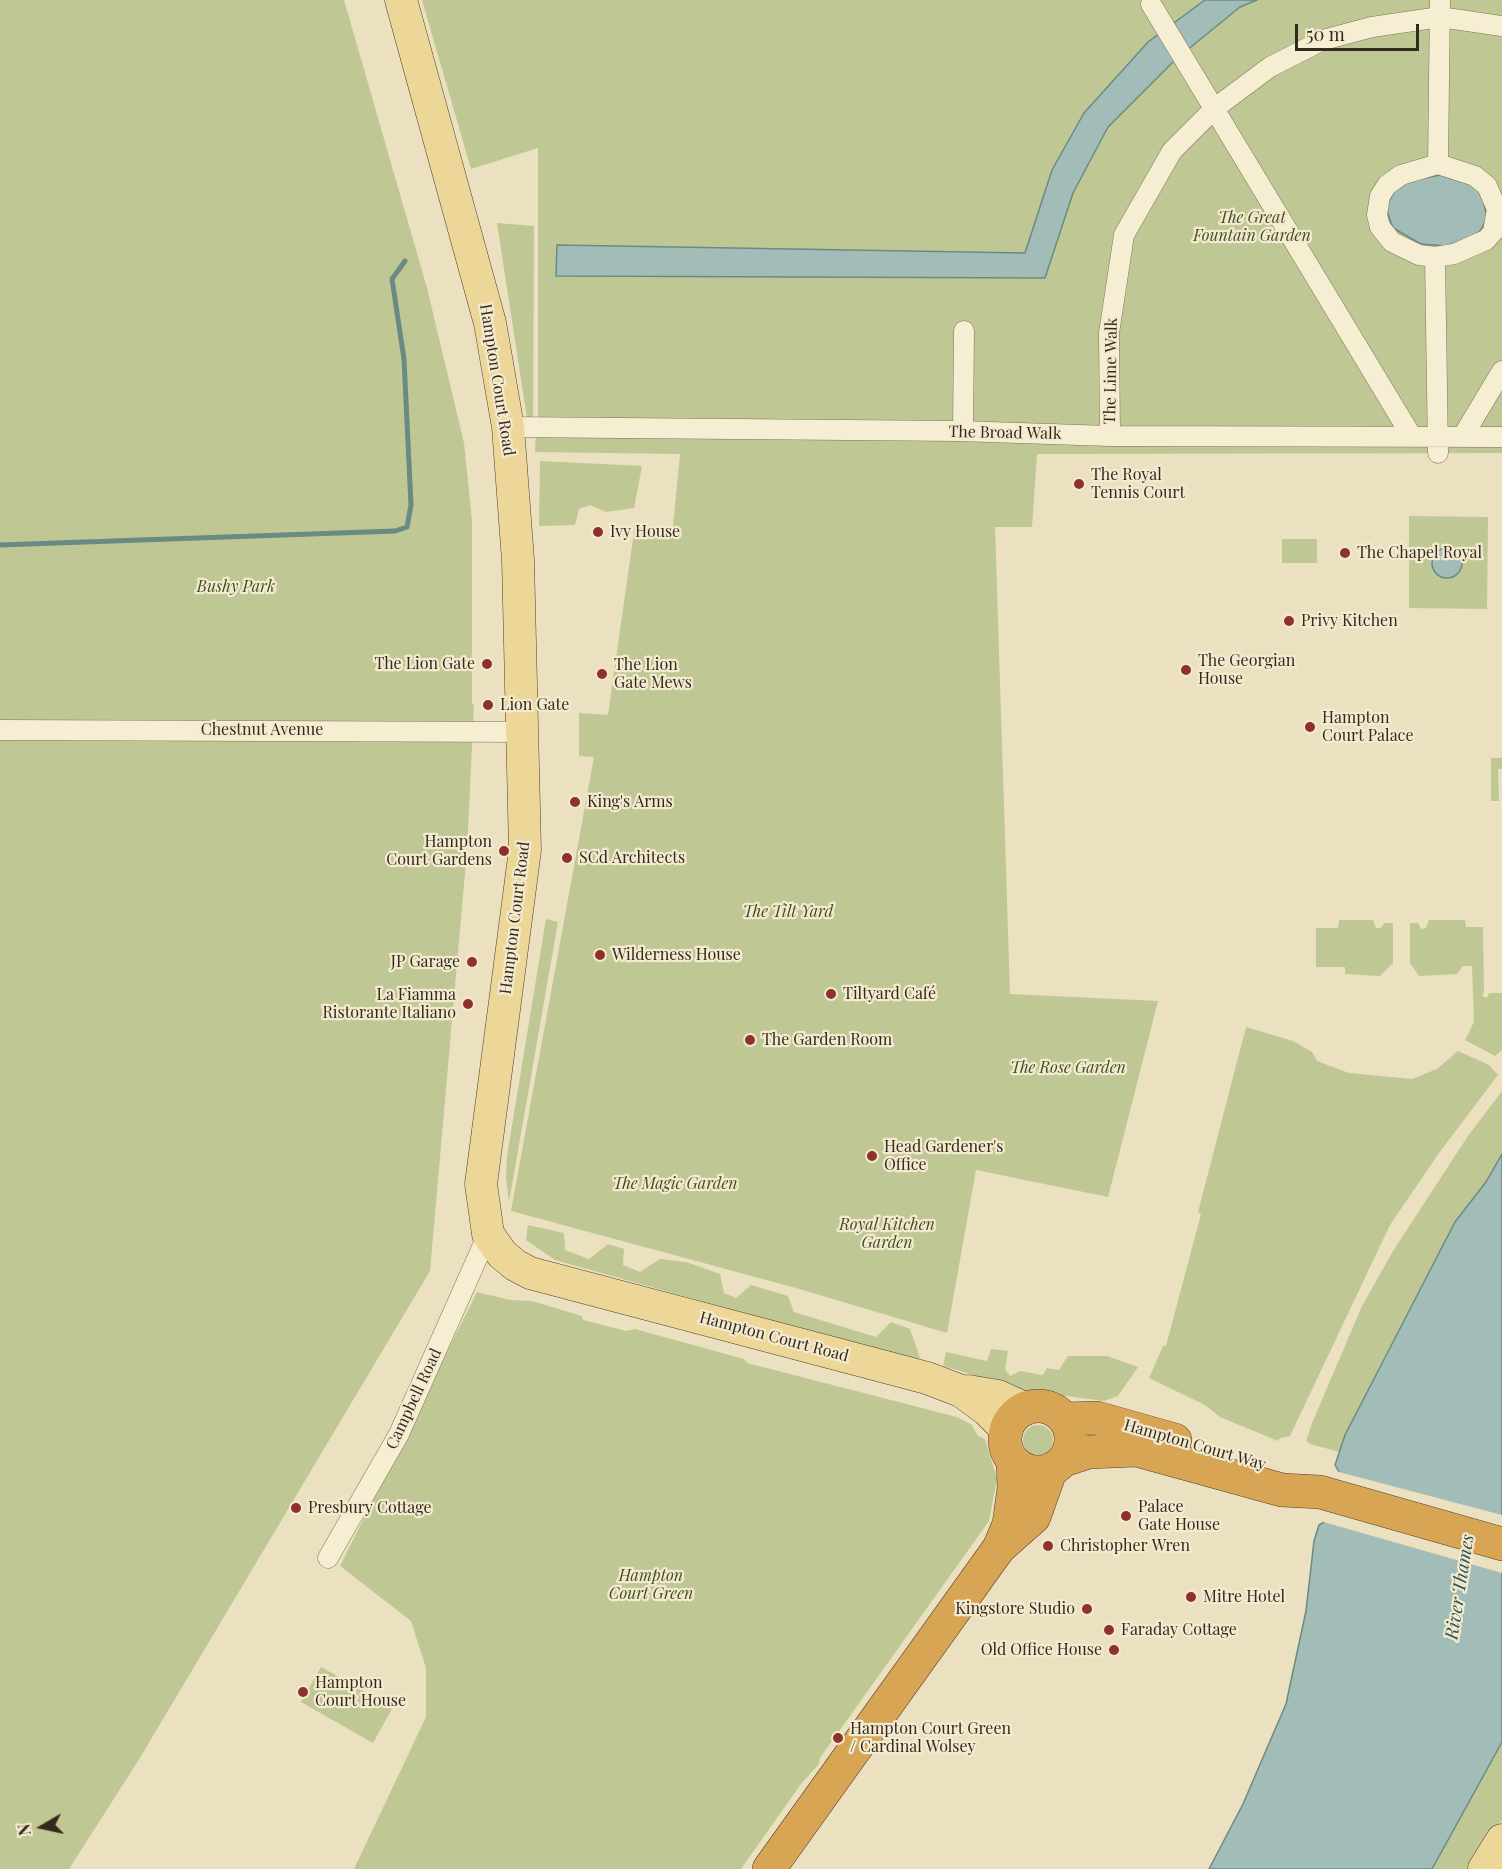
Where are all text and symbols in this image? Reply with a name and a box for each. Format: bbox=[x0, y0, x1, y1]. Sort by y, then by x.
scale bar bbox=[1298, 12, 1422, 50]
text: 50 m bbox=[1306, 22, 1345, 46]
park label: The Great Fountain Garden bbox=[1193, 208, 1311, 246]
street label: Hampton Court Road bbox=[475, 303, 519, 457]
street label: The Lime Walk bbox=[1100, 317, 1122, 425]
street label: The Broad Walk bbox=[948, 422, 1062, 444]
place label: The Royal Tennis Court bbox=[1091, 465, 1185, 503]
marker: The Royal Tennis Court bbox=[1072, 477, 1086, 491]
place label: Ivy House bbox=[610, 522, 680, 542]
marker: Ivy House bbox=[591, 525, 605, 539]
place label: The Chapel Royal bbox=[1357, 543, 1482, 563]
marker: The Chapel Royal bbox=[1338, 546, 1352, 560]
park label: Bushy Park bbox=[197, 577, 275, 597]
place label: Privy Kitchen bbox=[1301, 611, 1398, 631]
marker: Privy Kitchen bbox=[1282, 614, 1296, 628]
place label: The Georgian House bbox=[1198, 651, 1295, 689]
place label: The Lion Gate bbox=[374, 654, 475, 674]
place label: The Lion Gate Mews bbox=[614, 655, 692, 693]
marker: The Lion Gate bbox=[480, 657, 494, 671]
marker: The Georgian House bbox=[1179, 663, 1193, 677]
marker: The Lion Gate Mews bbox=[595, 667, 609, 681]
place label: Lion Gate bbox=[500, 695, 569, 715]
marker: Lion Gate bbox=[481, 698, 495, 712]
place label: Hampton Court Palace bbox=[1322, 708, 1413, 746]
street label: Chestnut Avenue bbox=[201, 720, 323, 740]
marker: Hampton Court Palace bbox=[1303, 720, 1317, 734]
place label: King's Arms bbox=[587, 792, 673, 812]
marker: King's Arms bbox=[568, 795, 582, 809]
place label: Hampton Court Gardens bbox=[386, 832, 492, 870]
street label: Hampton Court Road bbox=[496, 841, 534, 995]
marker: Hampton Court Gardens bbox=[497, 844, 511, 858]
place label: SCd Architects bbox=[579, 848, 685, 868]
marker: SCd Architects bbox=[560, 851, 574, 865]
park label: The Tilt Yard bbox=[743, 902, 833, 922]
place label: Wilderness House bbox=[612, 945, 741, 965]
marker: Wilderness House bbox=[593, 948, 607, 962]
place label: JP Garage bbox=[391, 952, 460, 972]
marker: JP Garage bbox=[465, 955, 479, 969]
place label: Tiltyard Café bbox=[843, 984, 936, 1004]
place label: La Fiamma Ristorante Italiano bbox=[322, 985, 456, 1023]
marker: Tiltyard Café bbox=[824, 987, 838, 1001]
marker: La Fiamma Ristorante Italiano bbox=[461, 997, 475, 1011]
place label: The Garden Room bbox=[762, 1030, 892, 1050]
marker: The Garden Room bbox=[743, 1033, 757, 1047]
park label: The Rose Garden bbox=[1010, 1058, 1126, 1078]
place label: Head Gardener's Office bbox=[884, 1137, 1003, 1175]
marker: Head Gardener's Office bbox=[865, 1149, 879, 1163]
park label: The Magic Garden bbox=[612, 1174, 738, 1194]
park label: Royal Kitchen Garden bbox=[839, 1215, 935, 1253]
street label: Hampton Court Road bbox=[697, 1308, 851, 1366]
street label: Campbell Road bbox=[382, 1345, 446, 1453]
street label: Hampton Court Way bbox=[1122, 1416, 1268, 1474]
place label: Palace Gate House bbox=[1138, 1497, 1220, 1535]
place label: Presbury Cottage bbox=[308, 1498, 432, 1518]
marker: Presbury Cottage bbox=[289, 1501, 303, 1515]
marker: Palace Gate House bbox=[1119, 1509, 1133, 1523]
water label: River Thames bbox=[1441, 1533, 1479, 1641]
place label: Christopher Wren bbox=[1060, 1536, 1190, 1556]
marker: Christopher Wren bbox=[1041, 1539, 1055, 1553]
park label: Hampton Court Green bbox=[609, 1566, 693, 1604]
place label: Mitre Hotel bbox=[1203, 1587, 1285, 1607]
marker: Mitre Hotel bbox=[1184, 1590, 1198, 1604]
place label: Kingstore Studio bbox=[955, 1599, 1075, 1619]
marker: Kingstore Studio bbox=[1080, 1602, 1094, 1616]
place label: Faraday Cottage bbox=[1121, 1620, 1237, 1640]
marker: Faraday Cottage bbox=[1102, 1623, 1116, 1637]
place label: Old Office House bbox=[981, 1640, 1102, 1660]
marker: Old Office House bbox=[1107, 1643, 1121, 1657]
place label: Hampton Court House bbox=[315, 1673, 406, 1711]
marker: Hampton Court House bbox=[296, 1685, 310, 1699]
place label: Hampton Court Green / Cardinal Wolsey bbox=[850, 1719, 1011, 1757]
marker: Hampton Court Green / Cardinal Wolsey bbox=[831, 1731, 845, 1745]
north arrow bbox=[12, 1797, 72, 1857]
text: N bbox=[12, 1823, 35, 1837]

